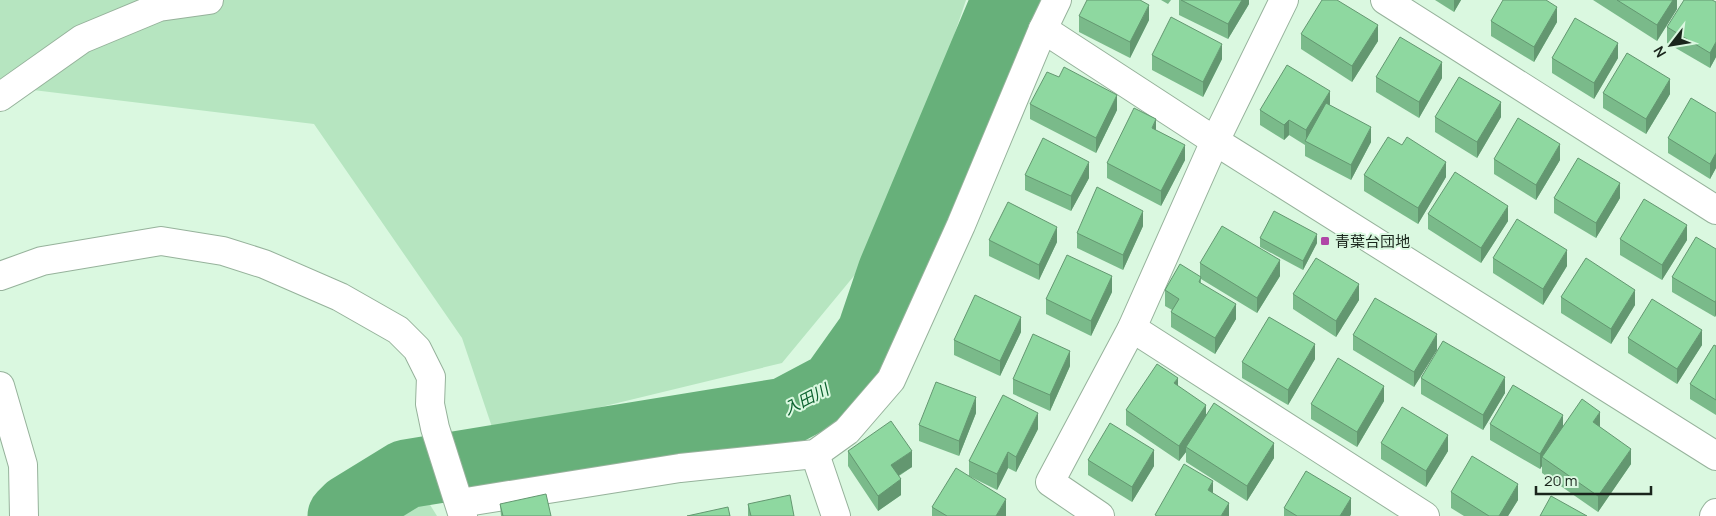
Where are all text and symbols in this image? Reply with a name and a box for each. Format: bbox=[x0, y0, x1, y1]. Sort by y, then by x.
north arrow bbox=[1646, 20, 1696, 70]
text: N bbox=[1649, 43, 1670, 61]
place label: 青葉台団地 bbox=[1335, 231, 1410, 252]
marker: 青葉台団地 bbox=[1319, 235, 1331, 247]
water label: 入田川 bbox=[780, 377, 834, 420]
scale bar bbox=[1536, 464, 1651, 496]
text: 20 m bbox=[1544, 470, 1577, 491]

